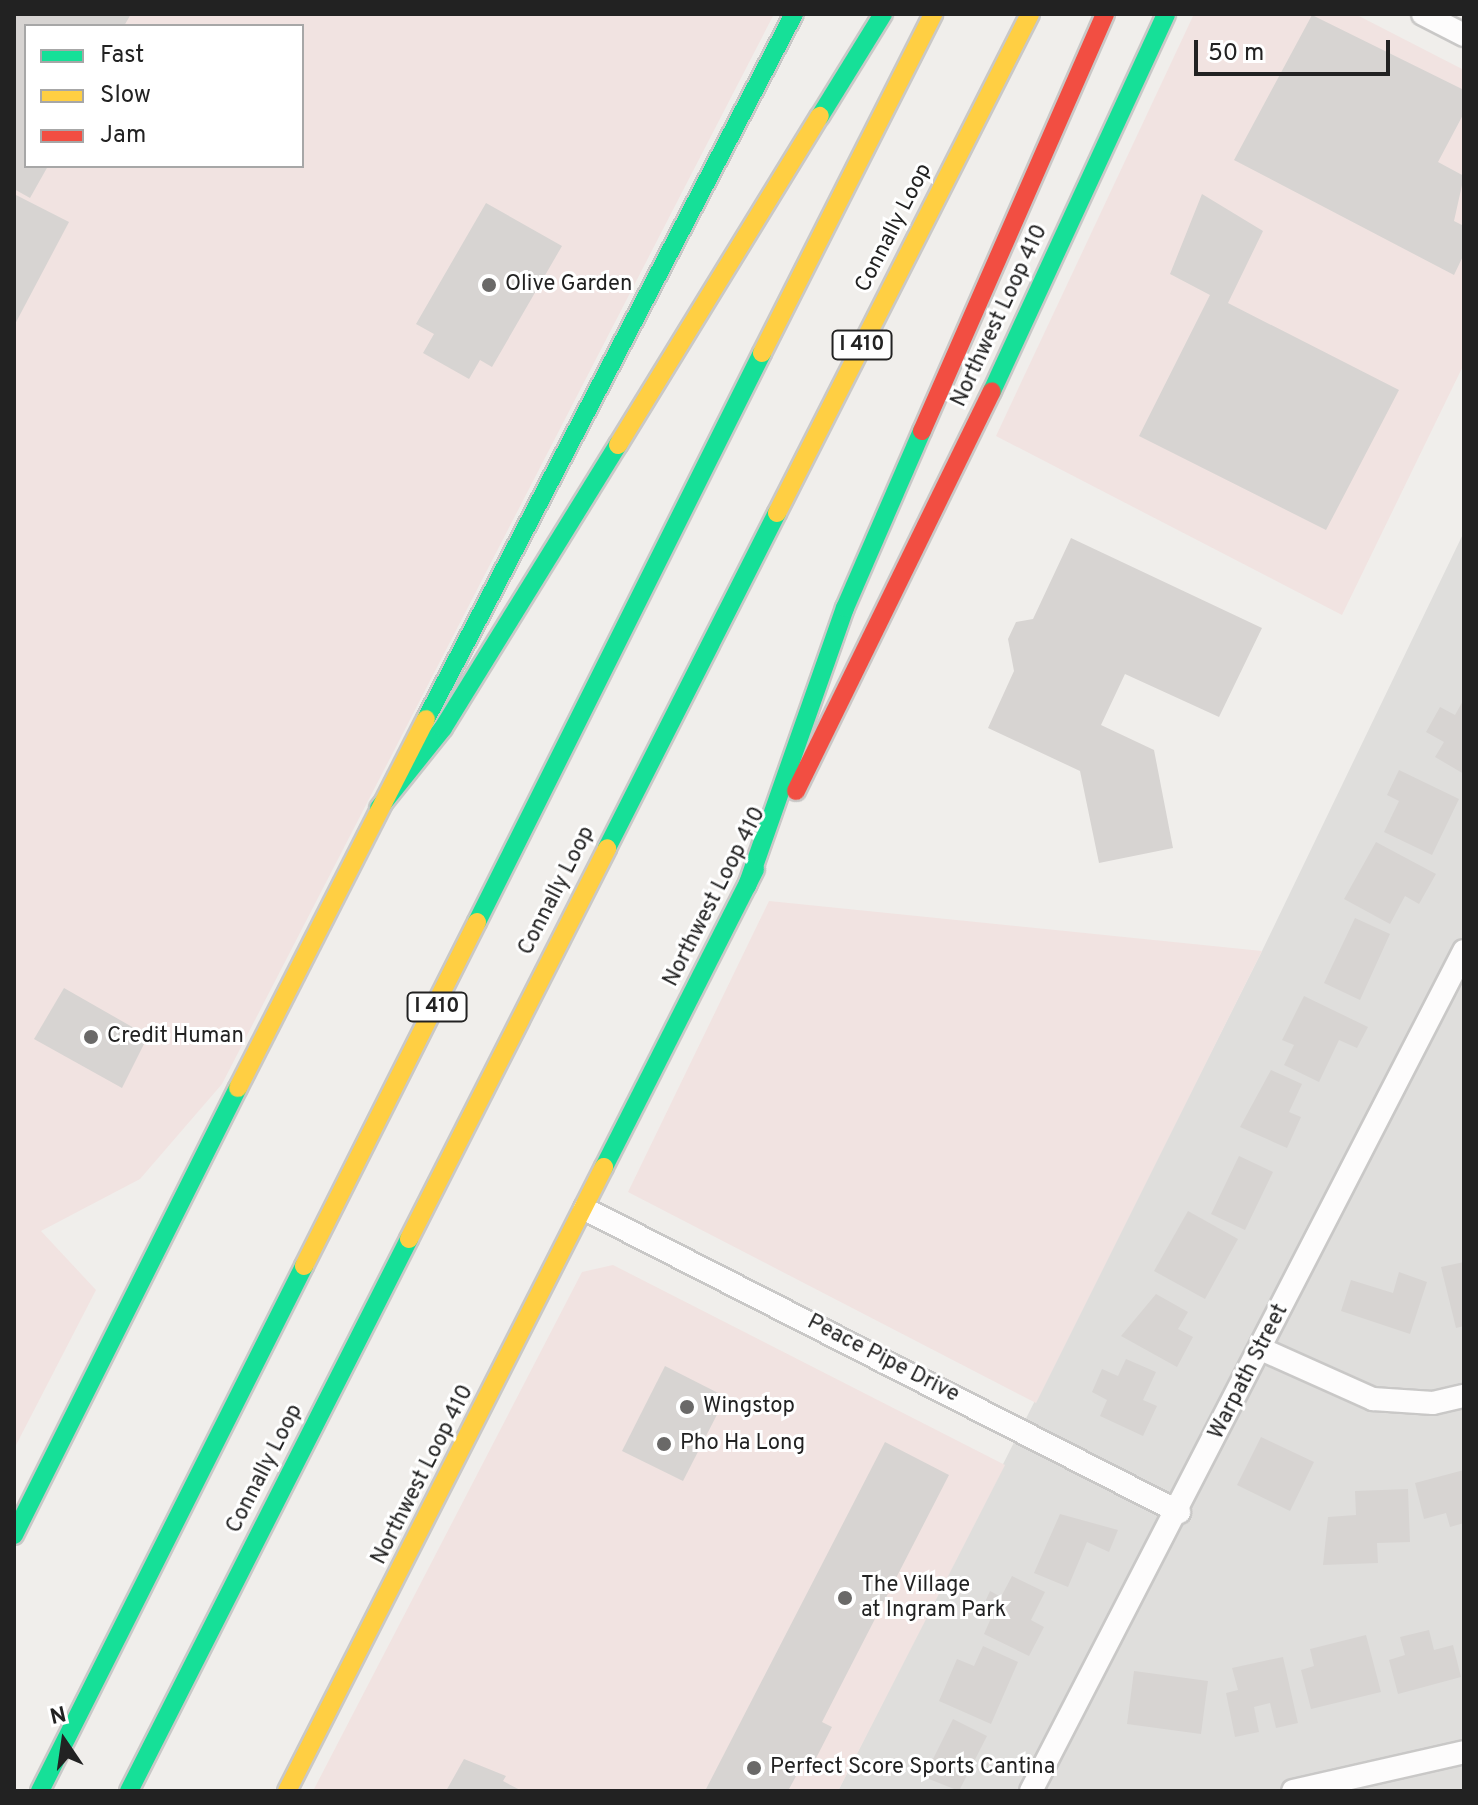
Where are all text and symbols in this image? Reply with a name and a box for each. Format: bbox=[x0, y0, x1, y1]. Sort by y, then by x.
legend bbox=[24, 24, 304, 168]
scale bar bbox=[1198, 24, 1394, 74]
text: 50 m bbox=[1208, 39, 1264, 69]
text: Fast bbox=[100, 41, 144, 71]
text: Slow bbox=[100, 81, 151, 111]
text: Jam bbox=[100, 121, 146, 151]
street label: Connally Loop bbox=[850, 159, 938, 297]
street label: Northwest Loop 410 bbox=[946, 221, 1054, 411]
place label: Olive Garden bbox=[505, 272, 632, 298]
marker: Olive Garden bbox=[480, 276, 498, 294]
road number: I 410 bbox=[830, 329, 894, 361]
street label: Northwest Loop 410 bbox=[658, 803, 772, 991]
street label: Connally Loop bbox=[513, 822, 601, 960]
road number: I 410 bbox=[405, 991, 469, 1023]
place label: Credit Human bbox=[107, 1024, 244, 1050]
marker: Credit Human bbox=[82, 1028, 100, 1046]
street label: Warpath Street bbox=[1204, 1300, 1294, 1444]
street label: Peace Pipe Drive bbox=[803, 1309, 963, 1409]
street label: Northwest Loop 410 bbox=[366, 1381, 480, 1569]
place label: Wingstop bbox=[703, 1394, 795, 1420]
marker: Wingstop bbox=[678, 1398, 696, 1416]
street label: Connally Loop bbox=[221, 1400, 309, 1538]
place label: Pho Ha Long bbox=[680, 1431, 805, 1457]
marker: Pho Ha Long bbox=[655, 1435, 673, 1453]
place label: The Village at Ingram Park bbox=[861, 1572, 1006, 1624]
marker: The Village at Ingram Park bbox=[836, 1589, 854, 1607]
north arrow bbox=[24, 1701, 104, 1781]
text: N bbox=[48, 1702, 69, 1732]
place label: Perfect Score Sports Cantina bbox=[770, 1755, 1055, 1781]
marker: Perfect Score Sports Cantina bbox=[745, 1759, 763, 1777]

